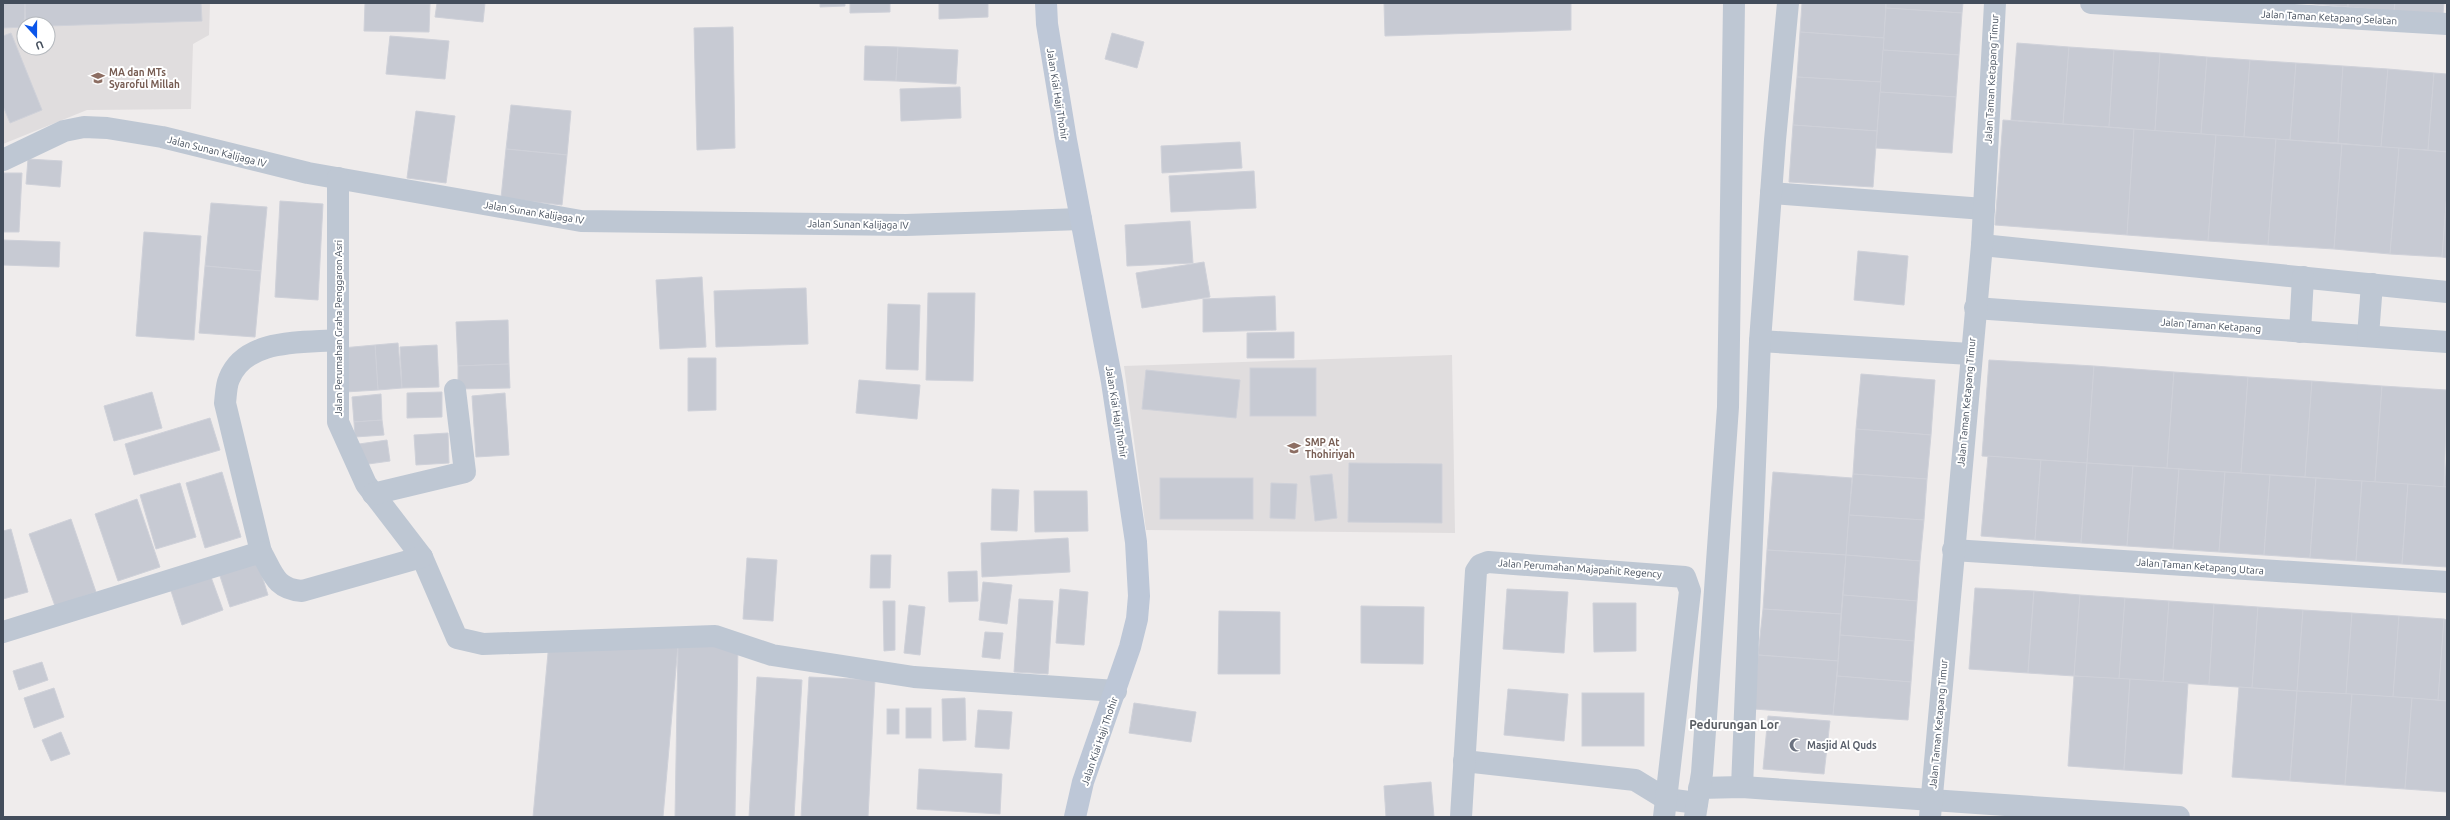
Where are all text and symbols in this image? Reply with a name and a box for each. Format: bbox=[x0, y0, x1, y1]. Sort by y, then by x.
street label: Jalan Taman Ketapang Selatan bbox=[2261, 8, 2397, 27]
street label: Jalan Taman Ketapang Timur bbox=[1983, 14, 2000, 144]
north arrow bbox=[16, 16, 56, 56]
text: U bbox=[34, 38, 45, 52]
street label: Jalan Kiai Haji Thohir bbox=[1045, 47, 1070, 141]
place label: MA dan MTs Syaroful Millah bbox=[109, 67, 180, 90]
school or university icon: MA dan MTs Syaroful Millah bbox=[90, 70, 106, 86]
street label: Jalan Sunan Kalijaga IV bbox=[166, 134, 268, 169]
street label: Jalan Sunan Kalijaga IV bbox=[483, 199, 586, 226]
street label: Jalan Sunan Kalijaga IV bbox=[807, 218, 910, 231]
street label: Jalan Perumahan Graha Penggaron Asri bbox=[333, 240, 344, 416]
street label: Jalan Taman Ketapang bbox=[2160, 316, 2262, 335]
street label: Jalan Taman Ketapang Timur bbox=[1955, 337, 1978, 467]
street label: Jalan Kiai Haji Thohir bbox=[1104, 365, 1129, 459]
place label: SMP At Thohiriyah bbox=[1305, 437, 1355, 460]
school or university icon: SMP At Thohiriyah bbox=[1286, 440, 1302, 456]
street label: Jalan Perumahan Majapahit Regency bbox=[1498, 557, 1662, 580]
street label: Jalan Taman Ketapang Utara bbox=[2136, 557, 2264, 576]
street label: Jalan Taman Ketapang Timur bbox=[1927, 659, 1950, 789]
street label: Jalan Kiai Haji Thohir bbox=[1079, 695, 1120, 787]
district label: Pedurungan Lor bbox=[1689, 718, 1779, 731]
mosque icon: Masjid Al Quds bbox=[1788, 737, 1804, 753]
place label: Masjid Al Quds bbox=[1807, 740, 1877, 751]

